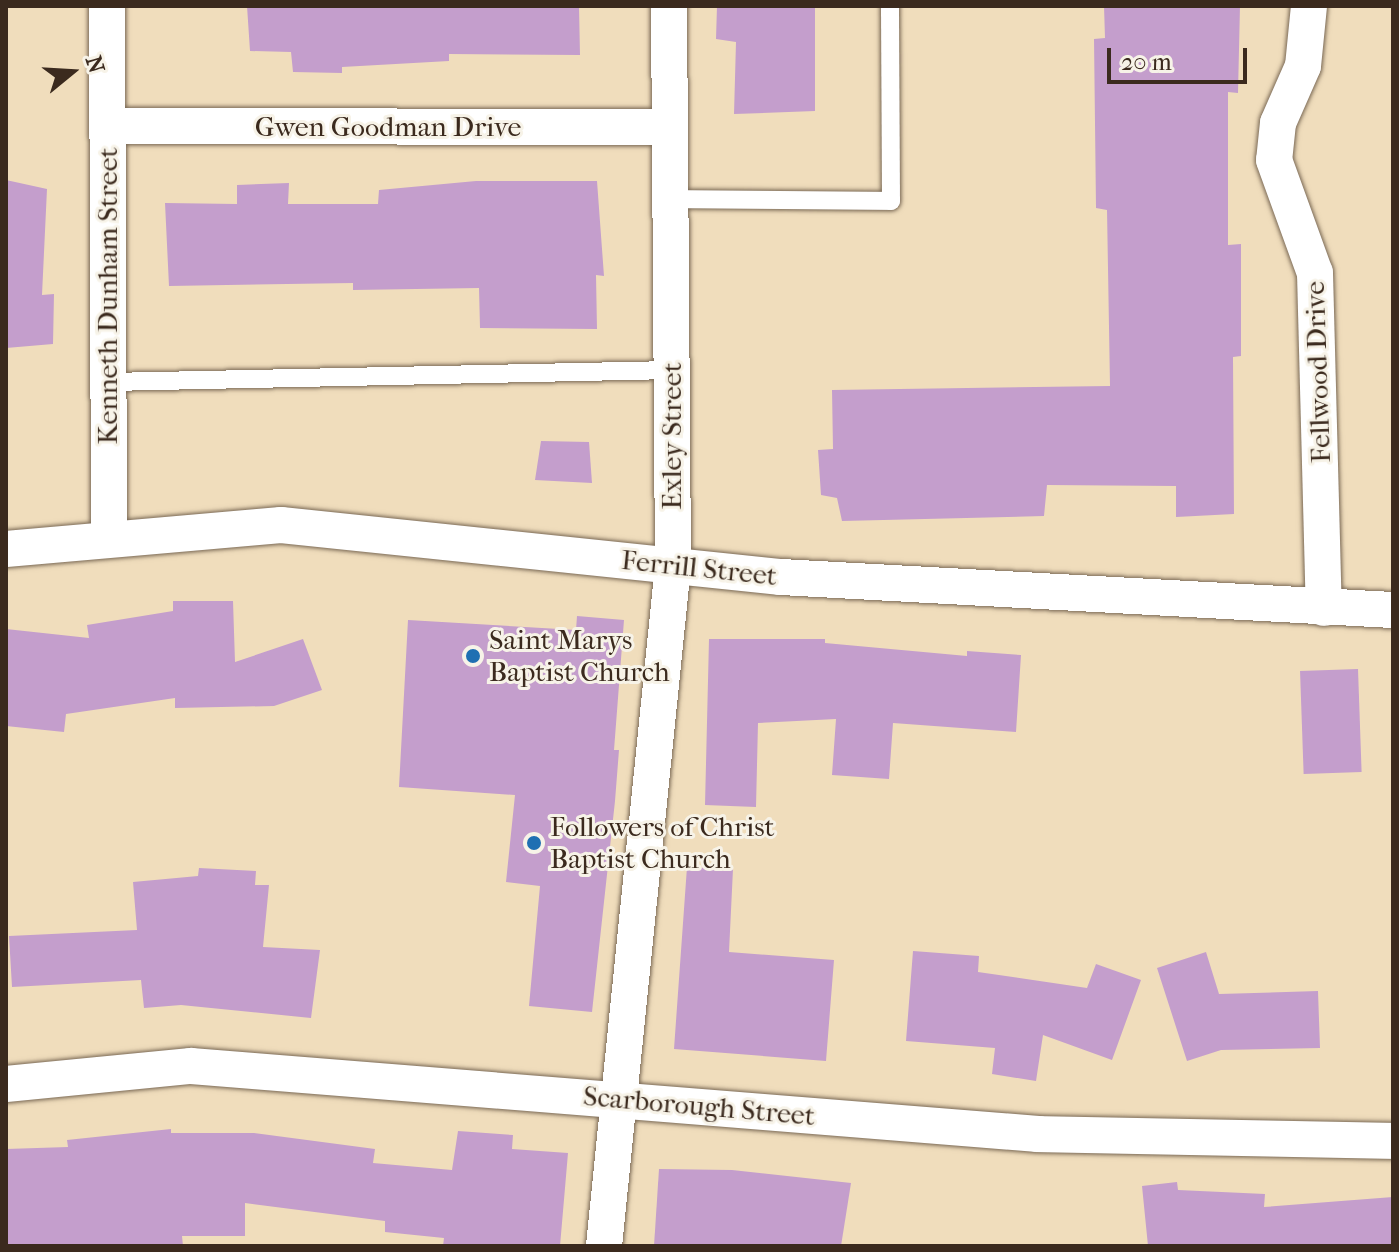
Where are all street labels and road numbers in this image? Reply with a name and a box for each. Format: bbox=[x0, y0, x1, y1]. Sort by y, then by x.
street label: Gwen Goodman Drive bbox=[255, 110, 521, 144]
street label: Kenneth Dunham Street bbox=[91, 147, 125, 445]
street label: Fellwood Drive bbox=[1298, 280, 1338, 464]
street label: Exley Street bbox=[655, 362, 689, 510]
street label: Ferrill Street bbox=[620, 543, 778, 593]
street label: Scarborough Street bbox=[582, 1079, 816, 1133]

